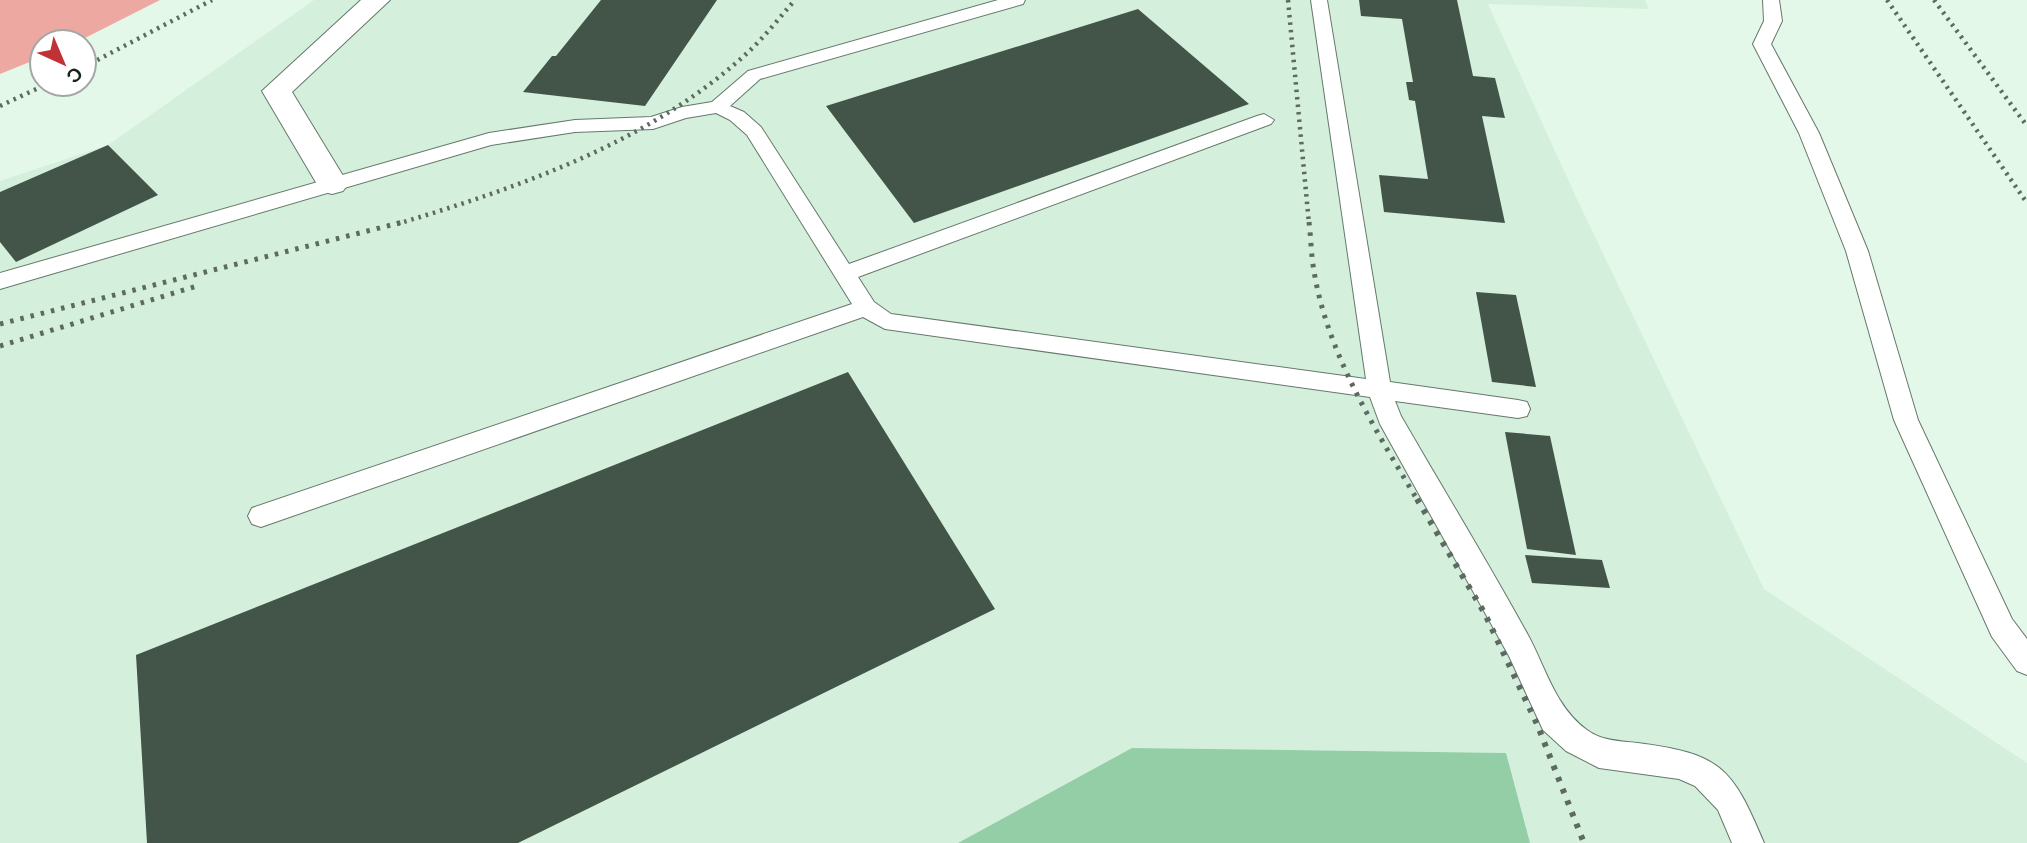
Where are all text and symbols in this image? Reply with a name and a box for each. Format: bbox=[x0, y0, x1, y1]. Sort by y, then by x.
north arrow bbox=[28, 28, 98, 98]
text: С bbox=[62, 63, 87, 87]

